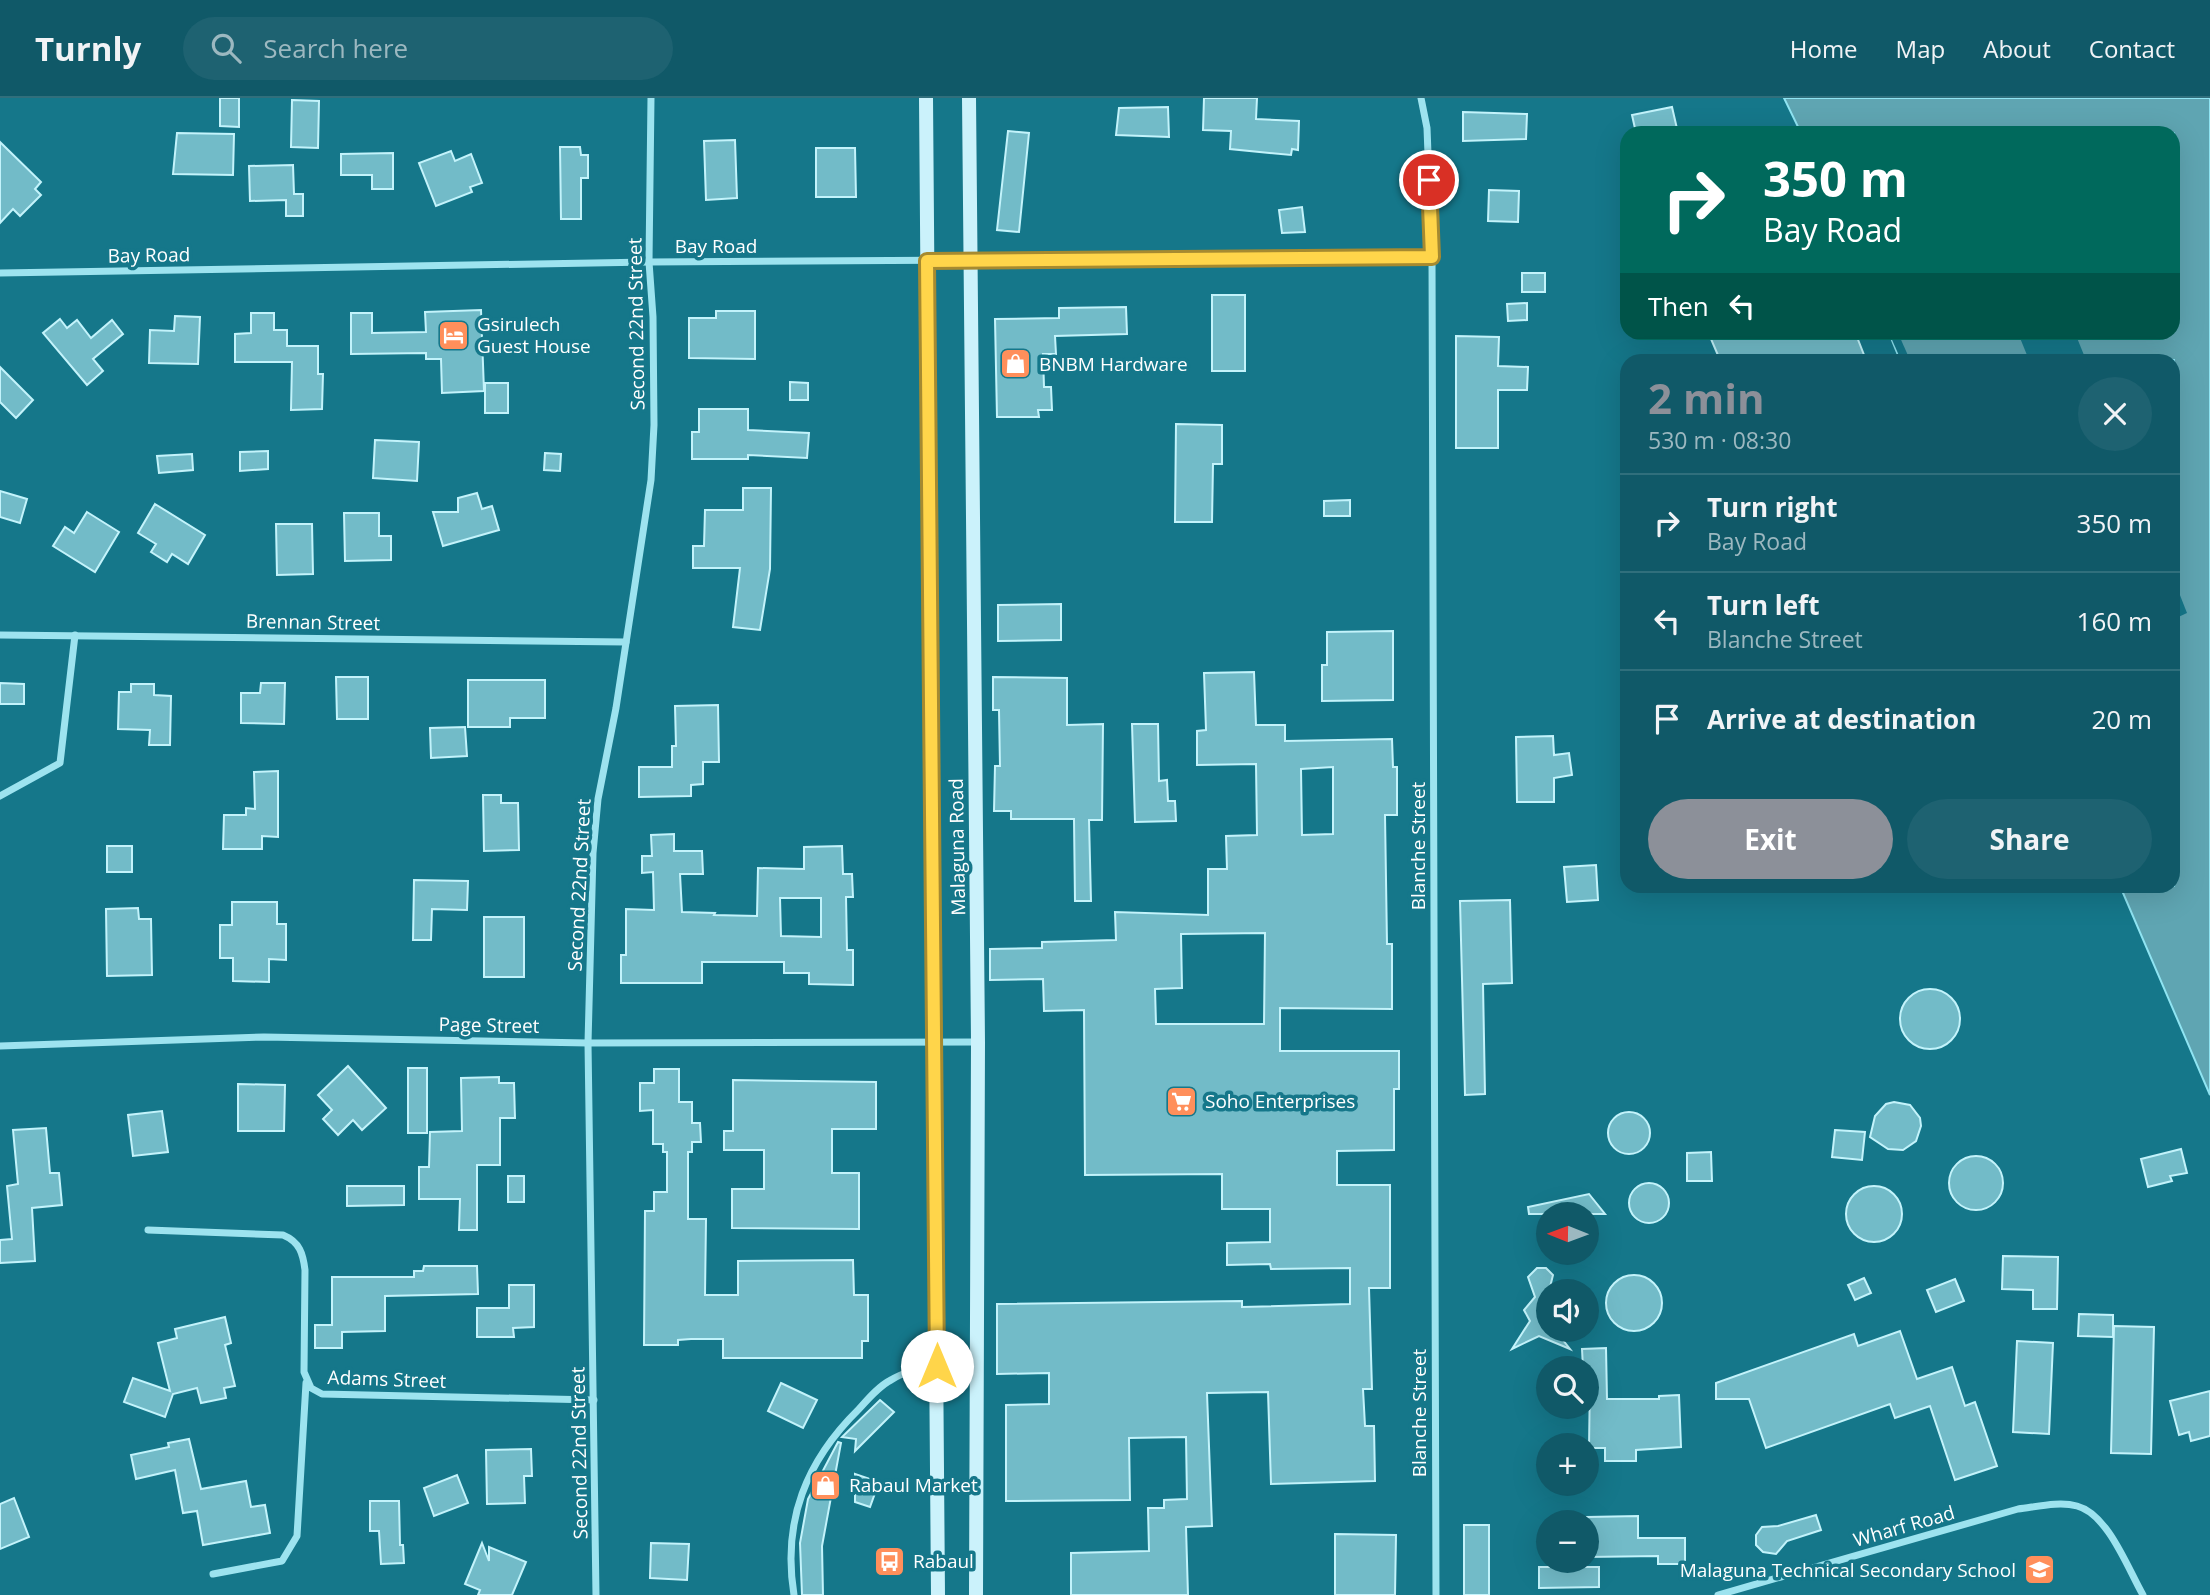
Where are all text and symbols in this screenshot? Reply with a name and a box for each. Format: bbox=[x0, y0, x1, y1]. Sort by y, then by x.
search box bbox=[183, 17, 673, 80]
text: Turnly bbox=[35, 26, 141, 71]
icon: search bbox=[207, 29, 245, 67]
text: Search here bbox=[263, 30, 408, 66]
text: Home bbox=[1790, 32, 1858, 65]
text: Map bbox=[1896, 32, 1945, 65]
text: About bbox=[1983, 32, 2051, 65]
text: Contact bbox=[2089, 32, 2175, 65]
text: 350 m bbox=[1763, 145, 1908, 211]
pin bbox=[1399, 150, 1459, 210]
icon: right bbox=[1648, 154, 1739, 245]
icon: arrive bbox=[1410, 161, 1448, 199]
text: Bay Road bbox=[1763, 208, 1902, 251]
street label: Bay Road bbox=[675, 233, 757, 259]
street label: Second 22nd Street bbox=[621, 237, 651, 411]
street label: Bay Road bbox=[107, 241, 191, 269]
icon: left bbox=[1723, 287, 1761, 325]
text: Then bbox=[1648, 288, 1709, 324]
place label: Gsirulech Guest House bbox=[477, 311, 591, 359]
hotel icon: Gsirulech Guest House bbox=[437, 318, 471, 352]
shop icon: BNBM Hardware bbox=[999, 347, 1033, 381]
place label: BNBM Hardware bbox=[1039, 351, 1188, 377]
text: 2 min bbox=[1648, 369, 1765, 426]
button: close bbox=[2078, 377, 2152, 451]
text: 530 m · 08:30 bbox=[1648, 424, 1791, 456]
text: Turn right bbox=[1707, 489, 1838, 525]
icon: right bbox=[1648, 504, 1686, 542]
text: 350 m bbox=[2077, 505, 2152, 541]
text: Bay Road bbox=[1707, 525, 1807, 557]
text: Turn left bbox=[1707, 587, 1819, 623]
icon: left bbox=[1648, 602, 1686, 640]
text: 160 m bbox=[2077, 603, 2152, 639]
street label: Brennan Street bbox=[246, 608, 381, 636]
text: Blanche Street bbox=[1707, 623, 1863, 655]
icon: arrive bbox=[1648, 700, 1686, 738]
text: Arrive at destination bbox=[1707, 701, 1976, 737]
text: 20 m bbox=[2091, 701, 2152, 737]
street label: Malaguna Road bbox=[943, 778, 971, 916]
street label: Blanche Street bbox=[1405, 781, 1431, 910]
street label: Second 22nd Street bbox=[561, 798, 597, 972]
button: Exit bbox=[1648, 799, 1893, 879]
button: Share bbox=[1907, 799, 2152, 879]
street label: Page Street bbox=[438, 1011, 540, 1039]
supermarket icon: Soho Enterprises bbox=[1165, 1084, 1199, 1118]
place label: Soho Enterprises bbox=[1205, 1088, 1355, 1114]
north arrow bbox=[1536, 1202, 1600, 1265]
map controls bbox=[1536, 1202, 1599, 1573]
button: sound bbox=[1536, 1279, 1599, 1342]
position arrow bbox=[900, 1329, 974, 1403]
street label: Blanche Street bbox=[1406, 1348, 1432, 1477]
button: search bbox=[1536, 1356, 1599, 1419]
street label: Adams Street bbox=[327, 1364, 447, 1394]
street label: Second 22nd Street bbox=[564, 1366, 594, 1540]
button: + bbox=[1536, 1433, 1599, 1496]
shop icon: Rabaul Market bbox=[809, 1468, 843, 1502]
place label: Rabaul Market bbox=[849, 1472, 978, 1498]
street label: Wharf Road bbox=[1850, 1499, 1958, 1553]
button: − bbox=[1536, 1510, 1599, 1573]
bus stop icon: Rabaul bbox=[873, 1544, 907, 1578]
place label: Rabaul bbox=[913, 1548, 974, 1574]
school or university icon: Malaguna Technical Secondary School bbox=[2022, 1553, 2056, 1587]
place label: Malaguna Technical Secondary School bbox=[1680, 1557, 2016, 1583]

